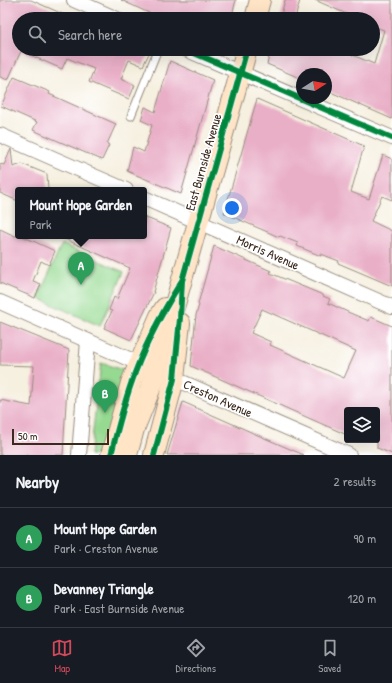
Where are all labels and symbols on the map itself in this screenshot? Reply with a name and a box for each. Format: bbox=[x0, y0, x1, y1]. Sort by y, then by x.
north arrow bbox=[296, 68, 332, 104]
street label: East Burnside Avenue bbox=[181, 111, 225, 213]
your location bbox=[222, 198, 242, 218]
street label: Morris Avenue bbox=[234, 230, 302, 274]
pin: A bbox=[68, 252, 94, 285]
street label: Creston Avenue bbox=[181, 375, 255, 421]
pin: B bbox=[92, 380, 118, 413]
scale bar bbox=[12, 427, 109, 446]

